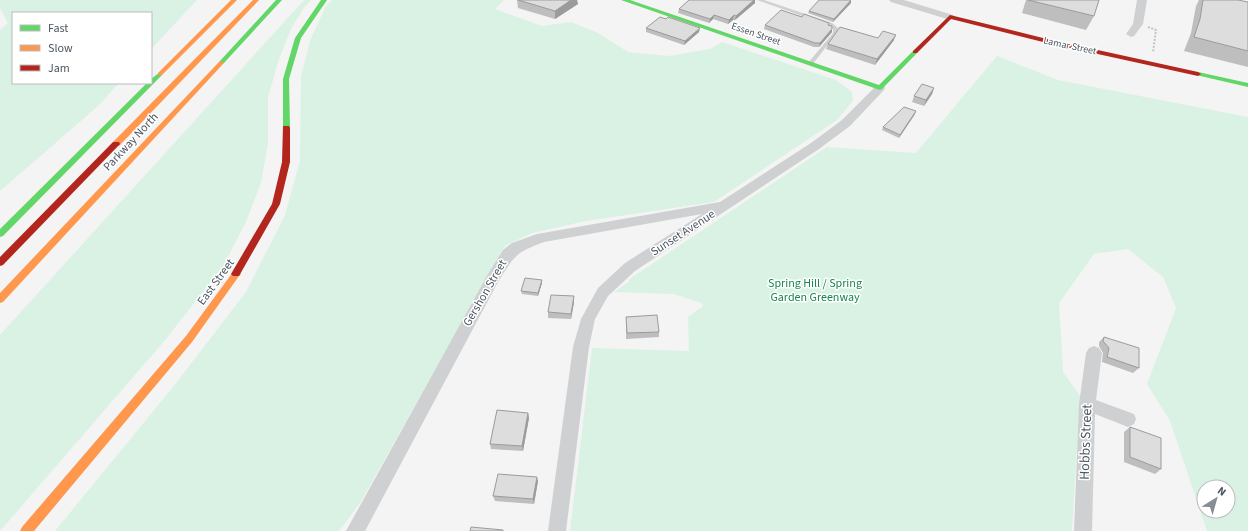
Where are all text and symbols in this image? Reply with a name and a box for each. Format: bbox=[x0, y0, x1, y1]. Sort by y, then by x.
legend bbox=[12, 12, 152, 84]
street label: Essen Street bbox=[730, 19, 783, 49]
text: Fast bbox=[48, 20, 68, 37]
street label: Lamar Street bbox=[1042, 34, 1098, 59]
text: Slow bbox=[48, 40, 73, 57]
text: Jam bbox=[48, 60, 70, 77]
street label: Parkway North bbox=[100, 109, 162, 175]
street label: Sunset Avenue bbox=[647, 206, 719, 260]
street label: East Street bbox=[193, 255, 239, 309]
street label: Gershon Street bbox=[459, 256, 511, 330]
park label: Spring Hill / Spring Garden Greenway bbox=[768, 275, 862, 306]
street label: Hobbs Street bbox=[1075, 403, 1097, 480]
north arrow bbox=[1196, 479, 1236, 519]
text: N bbox=[1214, 483, 1229, 500]

